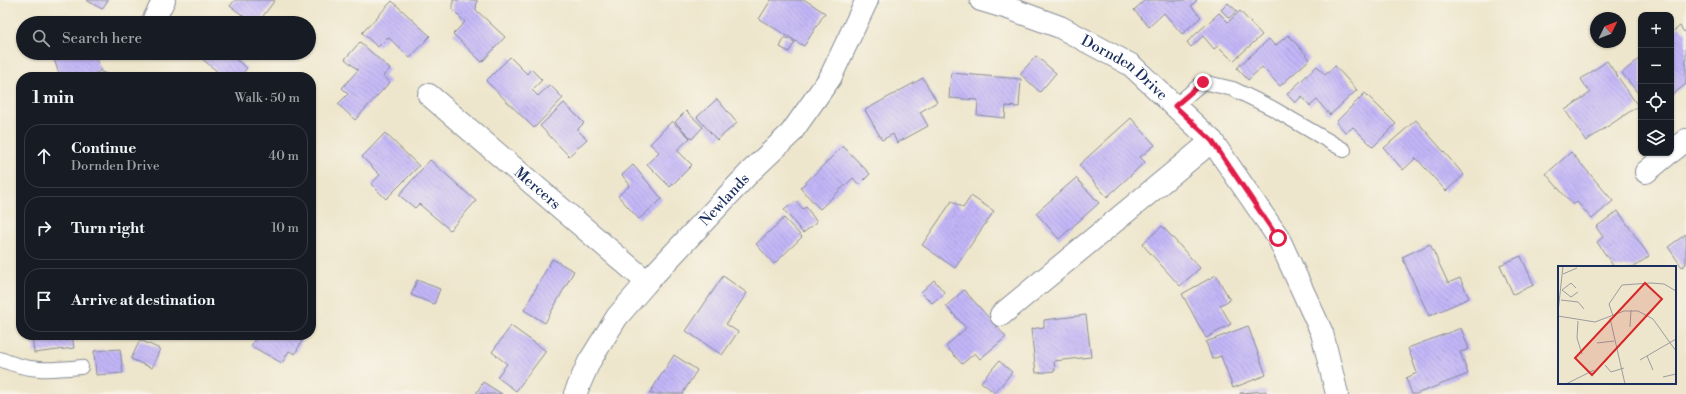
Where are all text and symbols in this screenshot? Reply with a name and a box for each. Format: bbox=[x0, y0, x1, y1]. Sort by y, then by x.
north arrow bbox=[1590, 12, 1626, 48]
map controls bbox=[1638, 12, 1674, 156]
button: + bbox=[1638, 12, 1674, 48]
search box bbox=[16, 16, 316, 60]
icon: search bbox=[30, 27, 52, 49]
text: Search here bbox=[62, 29, 142, 48]
street label: Dornden Drive bbox=[1078, 31, 1172, 104]
button: − bbox=[1638, 48, 1674, 84]
route end bbox=[1194, 73, 1212, 91]
button: locate bbox=[1638, 84, 1674, 120]
text: 1 min bbox=[32, 87, 74, 109]
text: Walk · 50 m bbox=[234, 90, 300, 106]
button: layers bbox=[1638, 120, 1674, 156]
text: Continue bbox=[71, 139, 136, 158]
icon: ahead bbox=[33, 145, 55, 167]
text: 40 m bbox=[269, 148, 299, 164]
text: Dornden Drive bbox=[71, 158, 159, 174]
street label: Mercers bbox=[510, 163, 565, 213]
street label: Newlands bbox=[695, 169, 753, 230]
icon: right bbox=[33, 217, 55, 239]
text: Turn right bbox=[71, 219, 145, 238]
text: 10 m bbox=[271, 220, 299, 236]
route start bbox=[1269, 229, 1287, 247]
inset map bbox=[1558, 266, 1676, 384]
icon: arrive bbox=[33, 289, 55, 311]
text: Arrive at destination bbox=[71, 291, 215, 310]

